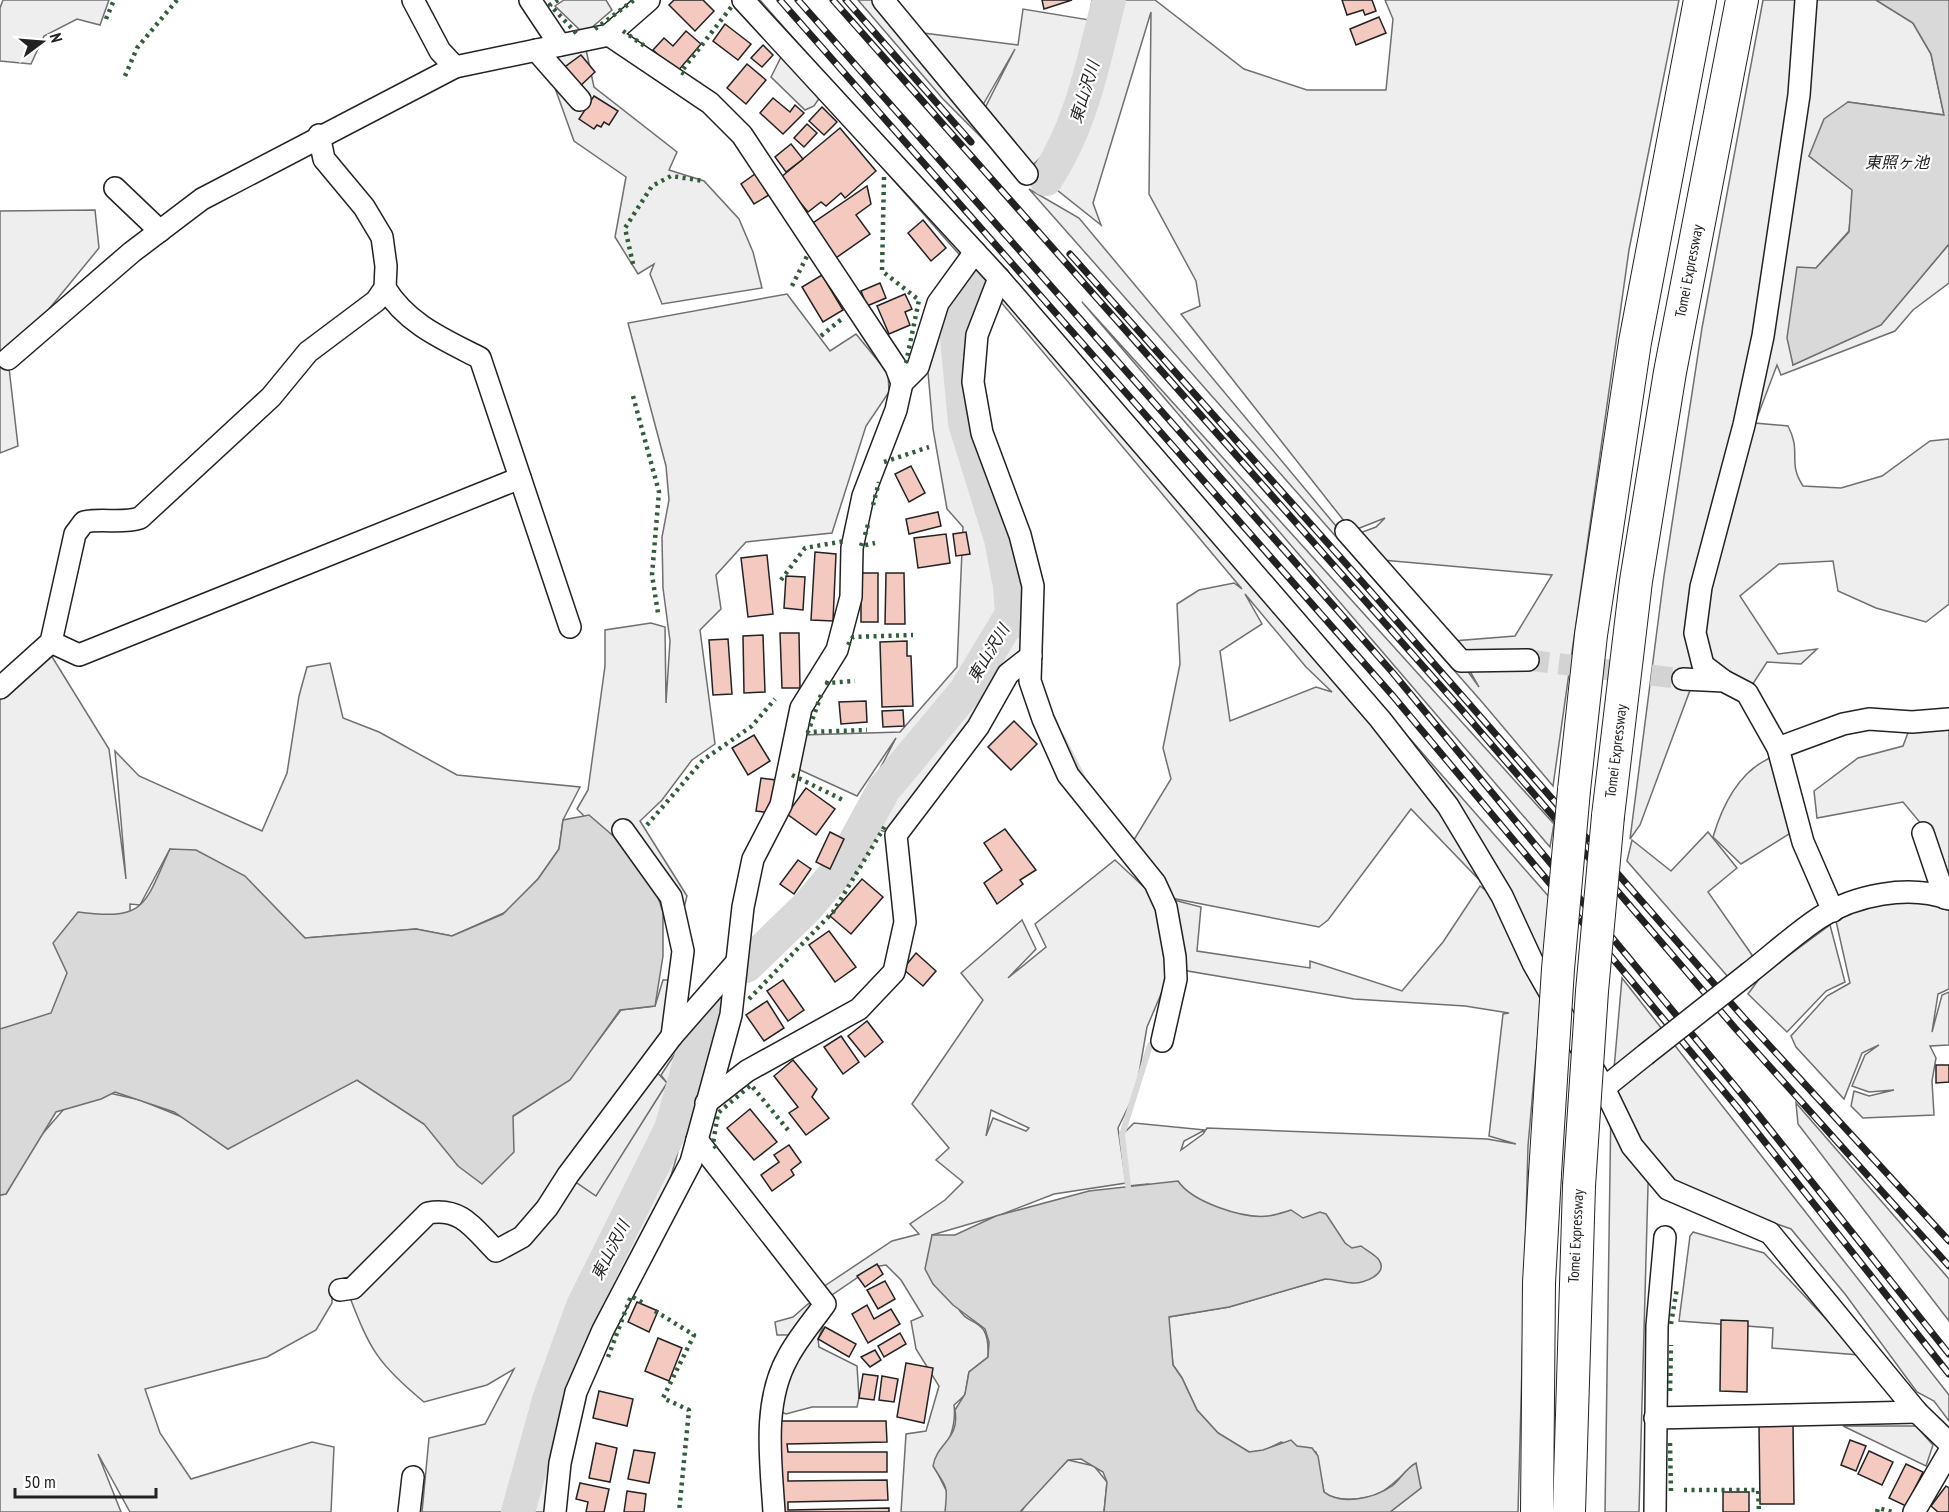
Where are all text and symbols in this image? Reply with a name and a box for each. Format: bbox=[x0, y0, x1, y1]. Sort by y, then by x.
north arrow bbox=[12, 12, 72, 72]
text: N bbox=[46, 31, 67, 45]
water label: 東山沢川 bbox=[1065, 57, 1104, 126]
water label: 東照ヶ池 bbox=[1865, 152, 1931, 172]
street label: Tomei Expressway bbox=[1670, 223, 1707, 319]
water label: 東山沢川 bbox=[963, 619, 1014, 686]
street label: Tomei Expressway bbox=[1600, 703, 1631, 799]
street label: Tomei Expressway bbox=[1564, 1188, 1587, 1283]
water label: 東山沢川 bbox=[587, 1215, 634, 1283]
scale bar bbox=[15, 1461, 156, 1499]
text: 50 m bbox=[24, 1470, 56, 1493]

